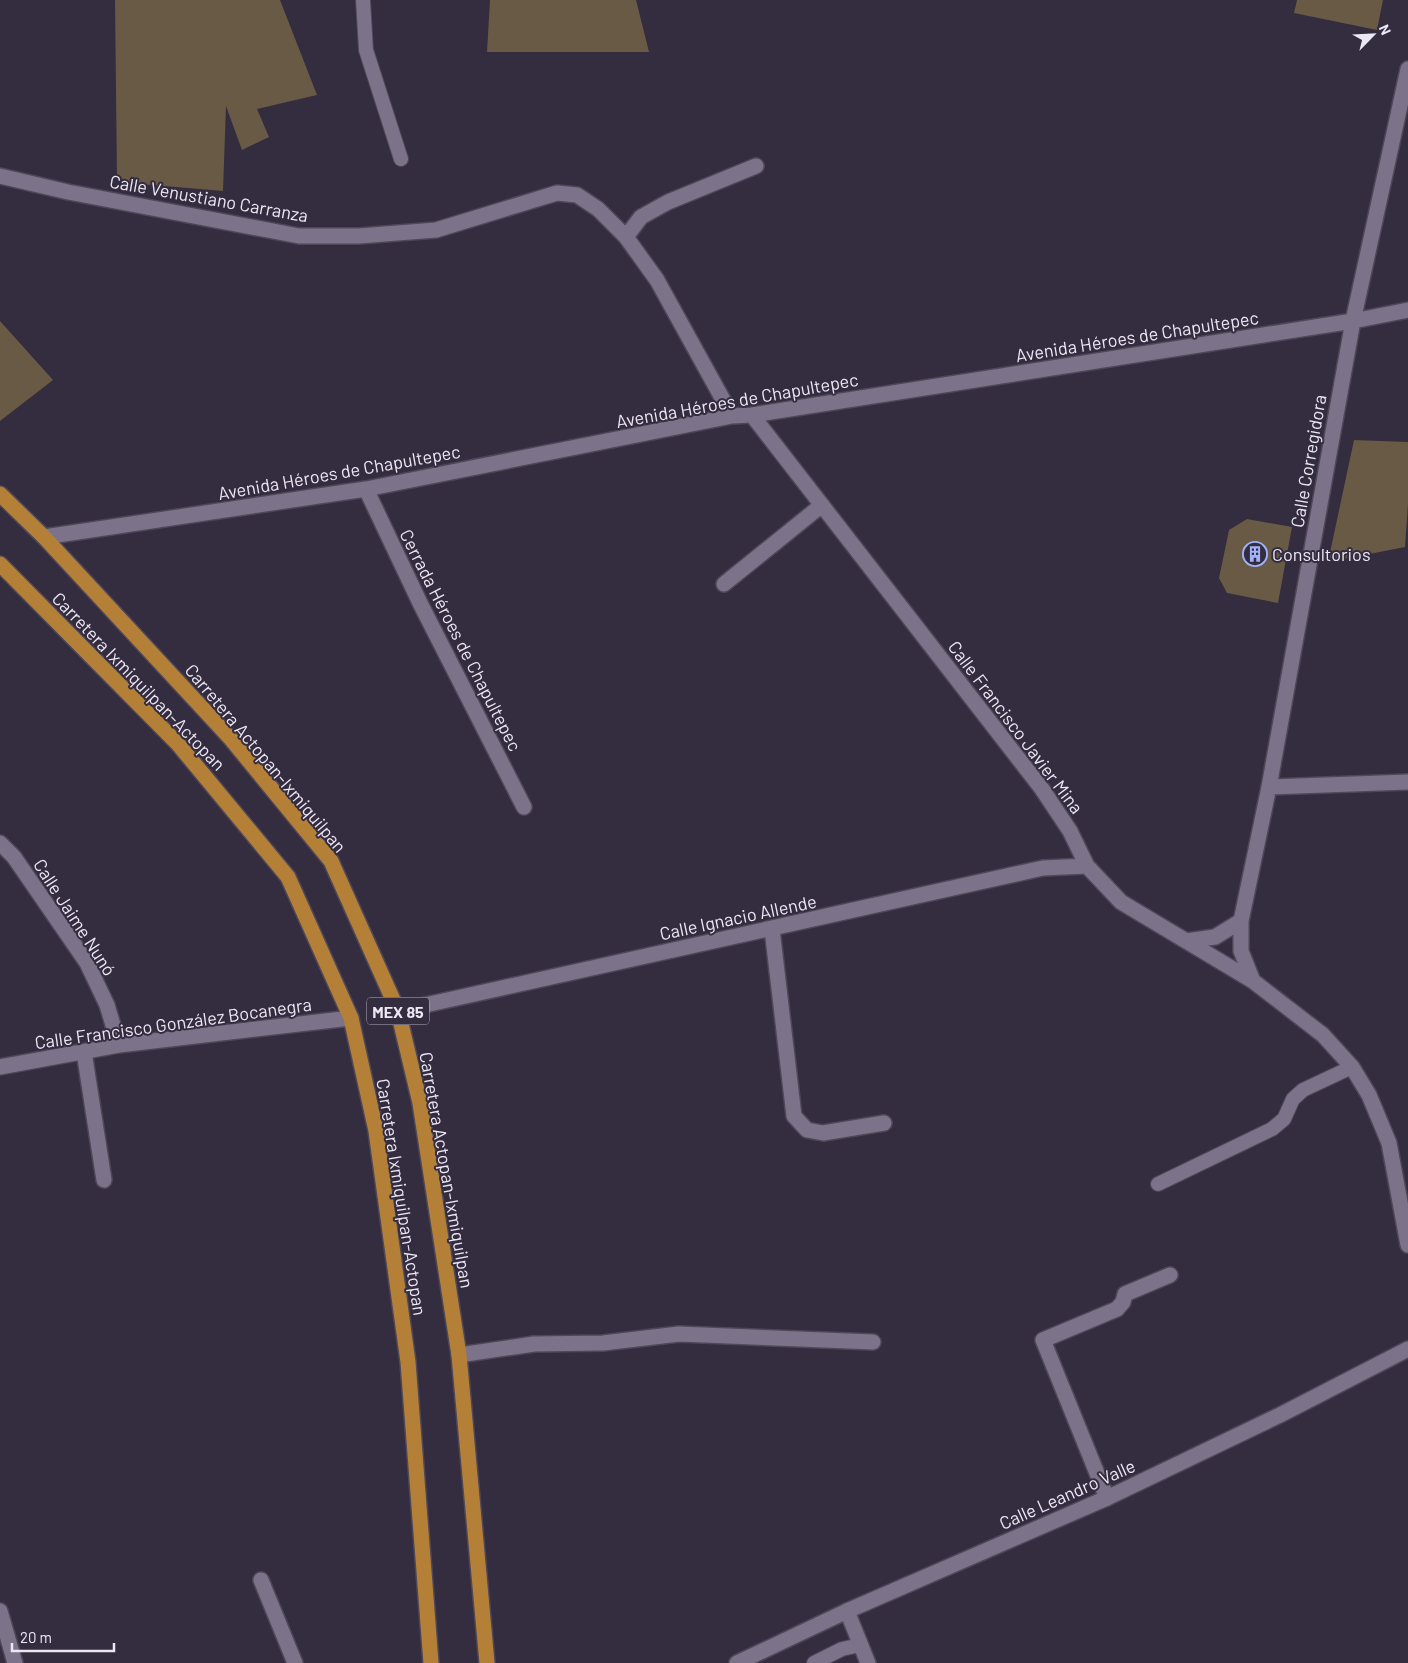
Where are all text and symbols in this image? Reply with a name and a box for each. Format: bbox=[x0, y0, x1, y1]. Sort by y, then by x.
north arrow bbox=[1348, 10, 1398, 60]
text: N bbox=[1376, 22, 1395, 37]
street label: Calle Venustiano Carranza bbox=[108, 170, 310, 226]
street label: Avenida Héroes de Chapultepec bbox=[1014, 306, 1260, 366]
street label: Avenida Héroes de Chapultepec bbox=[614, 368, 860, 432]
street label: Calle Corregidora bbox=[1286, 393, 1330, 529]
street label: Avenida Héroes de Chapultepec bbox=[216, 440, 462, 504]
street label: Cerrada Héroes de Chapultepec bbox=[395, 525, 527, 755]
building icon: Consultorios bbox=[1242, 541, 1268, 567]
place label: Consultorios bbox=[1272, 543, 1371, 565]
street label: Carretera Ixmiquilpan-Actopan bbox=[48, 587, 230, 775]
street label: Calle Francisco Javier Mina bbox=[944, 636, 1088, 818]
street label: Carretera Actopan-Ixmiquilpan bbox=[181, 659, 351, 857]
street label: Calle Jaime Nunó bbox=[29, 855, 121, 979]
street label: Calle Ignacio Allende bbox=[658, 890, 818, 944]
street label: Calle Francisco González Bocanegra bbox=[33, 993, 313, 1053]
road number: MEX 85 bbox=[367, 998, 429, 1024]
street label: Carretera Actopan-Ixmiquilpan bbox=[415, 1050, 479, 1290]
street label: Carretera Ixmiquilpan-Actopan bbox=[372, 1077, 432, 1317]
street label: Calle Leandro Valle bbox=[996, 1454, 1138, 1534]
scale bar bbox=[12, 1620, 115, 1652]
text: 20 m bbox=[20, 1628, 52, 1646]

